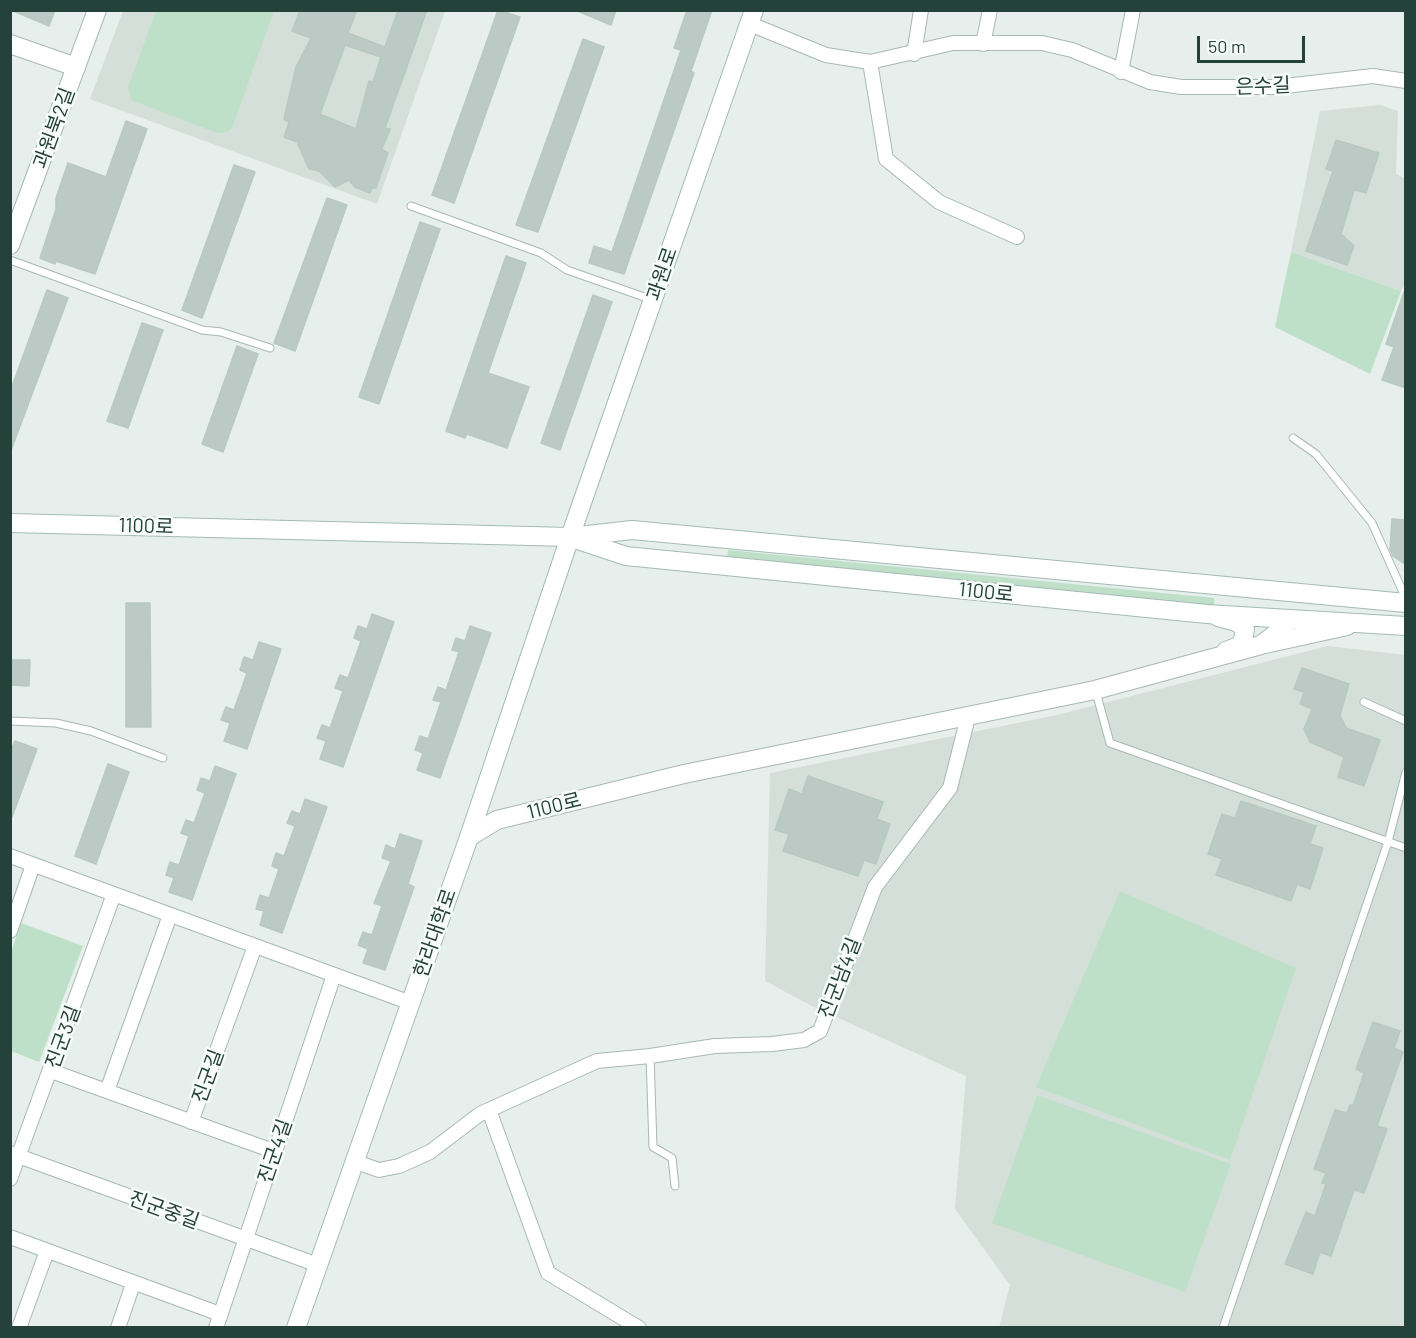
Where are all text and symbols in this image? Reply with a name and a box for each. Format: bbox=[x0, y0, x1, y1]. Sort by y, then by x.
scale bar bbox=[1200, 24, 1308, 62]
text: 50 m bbox=[1208, 35, 1246, 57]
street label: 은수길 bbox=[1235, 73, 1291, 99]
street label: 과원북2길 bbox=[28, 84, 80, 172]
street label: 과원로 bbox=[642, 244, 682, 304]
street label: 1100로 bbox=[118, 513, 174, 539]
street label: 1100로 bbox=[957, 577, 1015, 607]
street label: 1100로 bbox=[524, 788, 584, 824]
street label: 한라대학로 bbox=[409, 886, 461, 980]
street label: 진군남4길 bbox=[814, 934, 866, 1022]
street label: 진군3길 bbox=[41, 1002, 85, 1072]
street label: 진군길 bbox=[187, 1046, 229, 1106]
street label: 진군4길 bbox=[253, 1116, 297, 1186]
street label: 진군중길 bbox=[125, 1186, 203, 1234]

